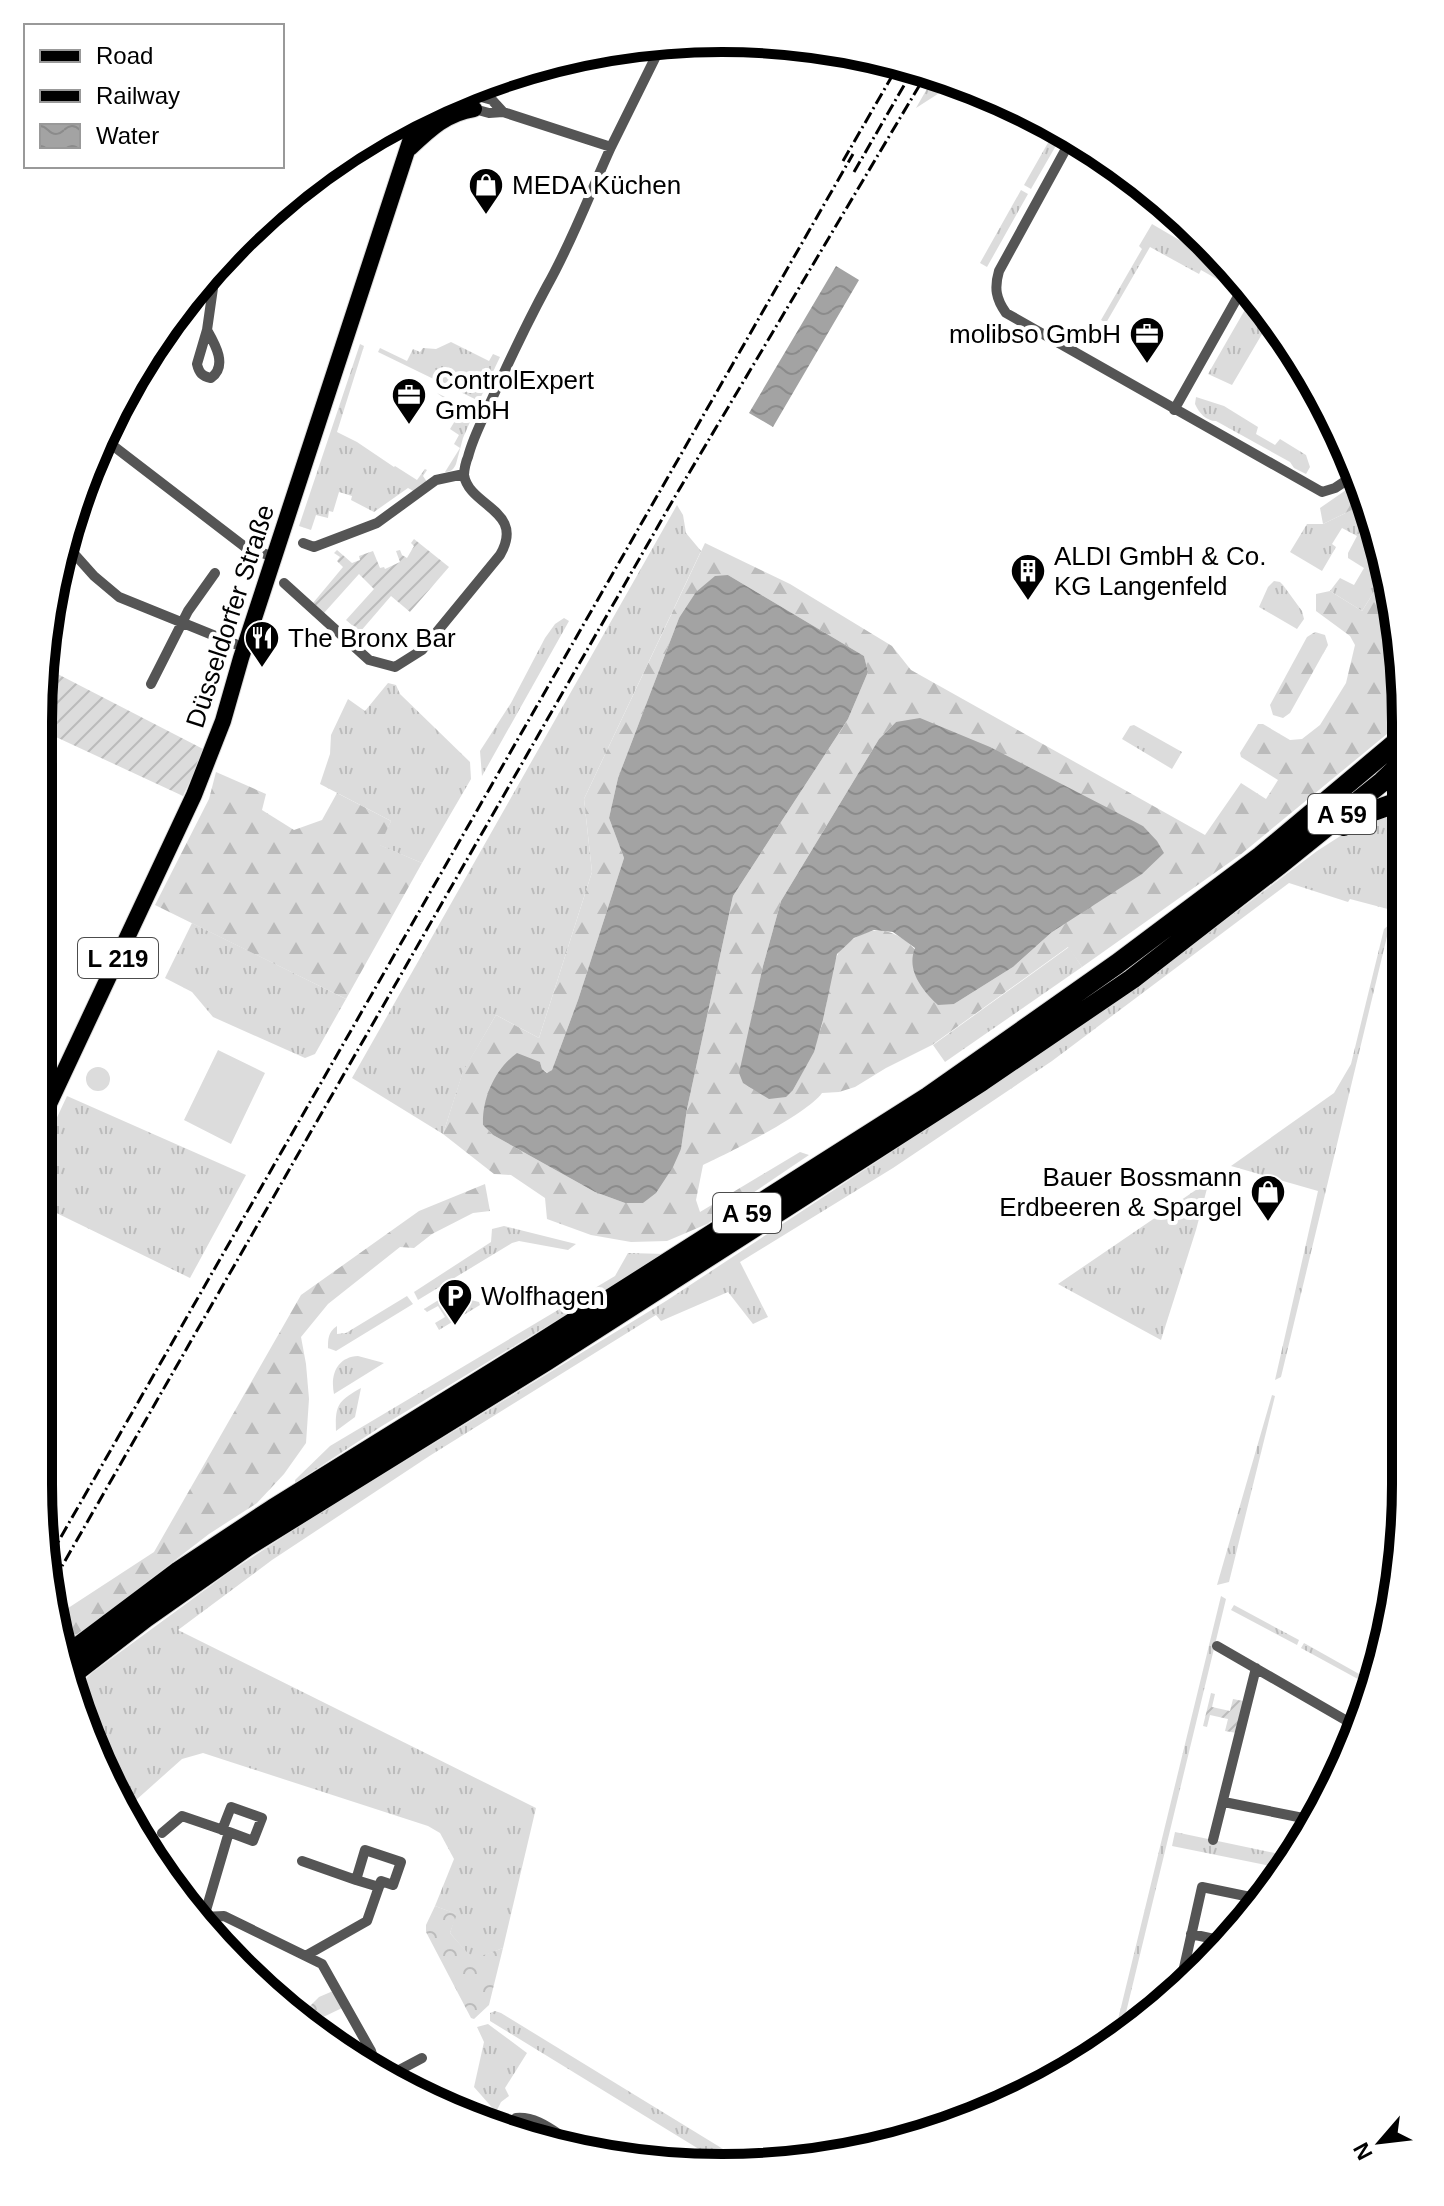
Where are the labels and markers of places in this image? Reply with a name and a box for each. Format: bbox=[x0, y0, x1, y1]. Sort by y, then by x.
shop icon: MEDA Küchen bbox=[467, 166, 505, 216]
place label: MEDA Küchen bbox=[512, 170, 681, 200]
office icon: molibso GmbH bbox=[1128, 315, 1166, 365]
place label: molibso GmbH bbox=[949, 319, 1121, 349]
place label: ControlExpert GmbH bbox=[435, 365, 595, 425]
office icon: ControlExpert GmbH bbox=[390, 376, 428, 426]
place label: ALDI GmbH & Co. KG Langenfeld bbox=[1054, 541, 1266, 601]
building icon: ALDI GmbH & Co. KG Langenfeld bbox=[1009, 552, 1047, 602]
restaurant icon: The Bronx Bar bbox=[243, 619, 281, 669]
place label: The Bronx Bar bbox=[288, 623, 456, 653]
place label: Bauer Bossmann Erdbeeren & Spargel bbox=[999, 1162, 1242, 1222]
shop icon: Bauer Bossmann Erdbeeren & Spargel bbox=[1249, 1173, 1287, 1223]
parking icon: Wolfhagen bbox=[436, 1277, 474, 1327]
place label: Wolfhagen bbox=[481, 1281, 605, 1311]

